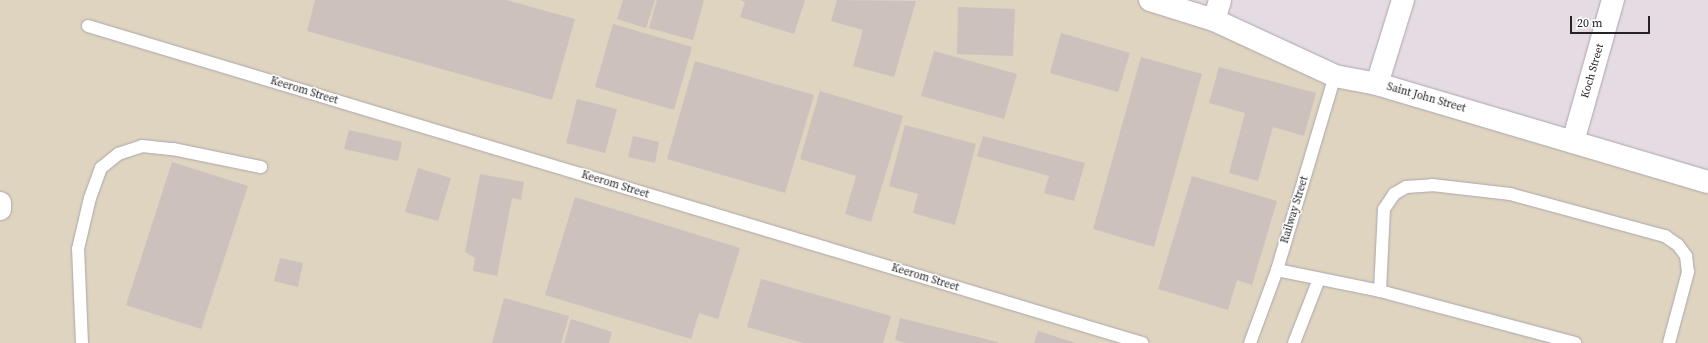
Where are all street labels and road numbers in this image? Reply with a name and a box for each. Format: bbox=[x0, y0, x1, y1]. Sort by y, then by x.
street label: Koch Street bbox=[1579, 42, 1607, 100]
street label: Keerom Street bbox=[269, 74, 339, 108]
street label: Saint John Street bbox=[1385, 80, 1467, 116]
street label: Keerom Street bbox=[580, 168, 650, 202]
street label: Railway Street bbox=[1279, 175, 1311, 245]
street label: Keerom Street bbox=[890, 261, 960, 295]

